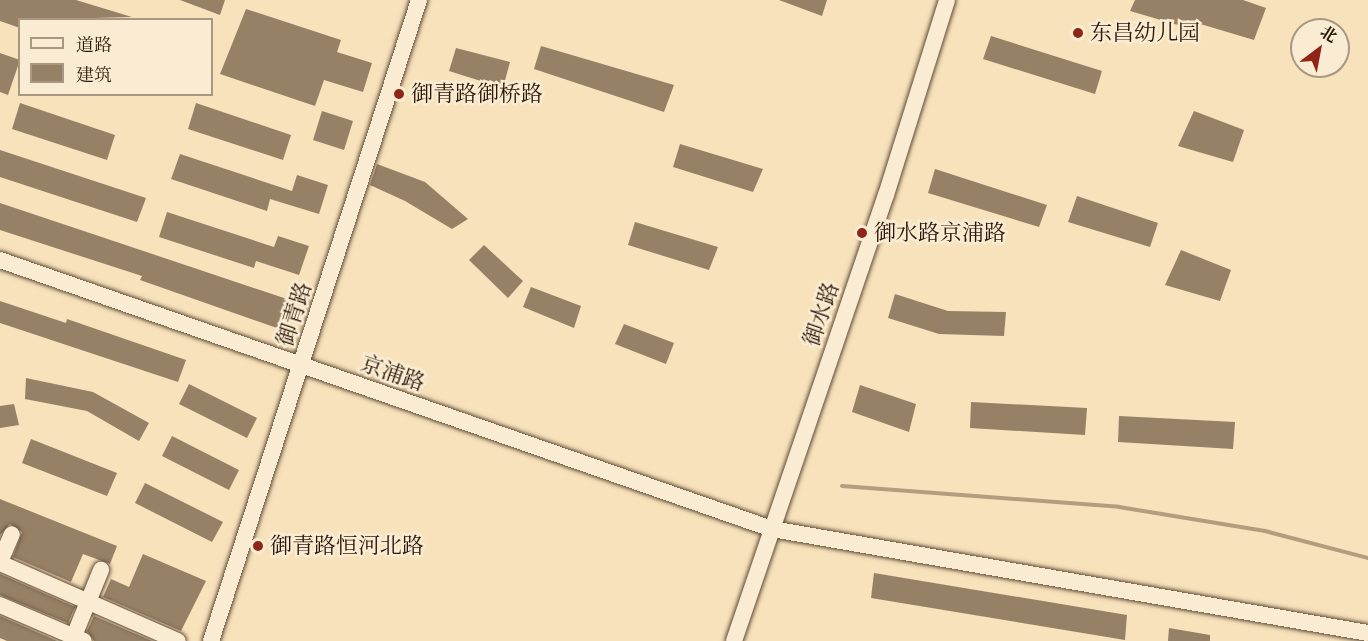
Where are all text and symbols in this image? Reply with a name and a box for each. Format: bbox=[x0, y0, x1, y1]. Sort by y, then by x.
legend bbox=[18, 18, 213, 96]
north arrow bbox=[1290, 18, 1350, 78]
place label: 东昌幼儿园 bbox=[1090, 20, 1200, 46]
text: 北 bbox=[1317, 22, 1341, 46]
marker: 东昌幼儿园 bbox=[1071, 26, 1085, 40]
text: 道路 bbox=[76, 34, 112, 56]
text: 建筑 bbox=[76, 64, 112, 86]
place label: 御青路御桥路 bbox=[411, 81, 543, 107]
marker: 御青路御桥路 bbox=[392, 87, 406, 101]
place label: 御水路京浦路 bbox=[874, 220, 1006, 246]
marker: 御水路京浦路 bbox=[855, 226, 869, 240]
street label: 御青路 bbox=[271, 279, 317, 349]
street label: 御水路 bbox=[798, 279, 844, 349]
street label: 京浦路 bbox=[358, 350, 428, 396]
place label: 御青路恒河北路 bbox=[270, 533, 424, 559]
marker: 御青路恒河北路 bbox=[251, 539, 265, 553]

